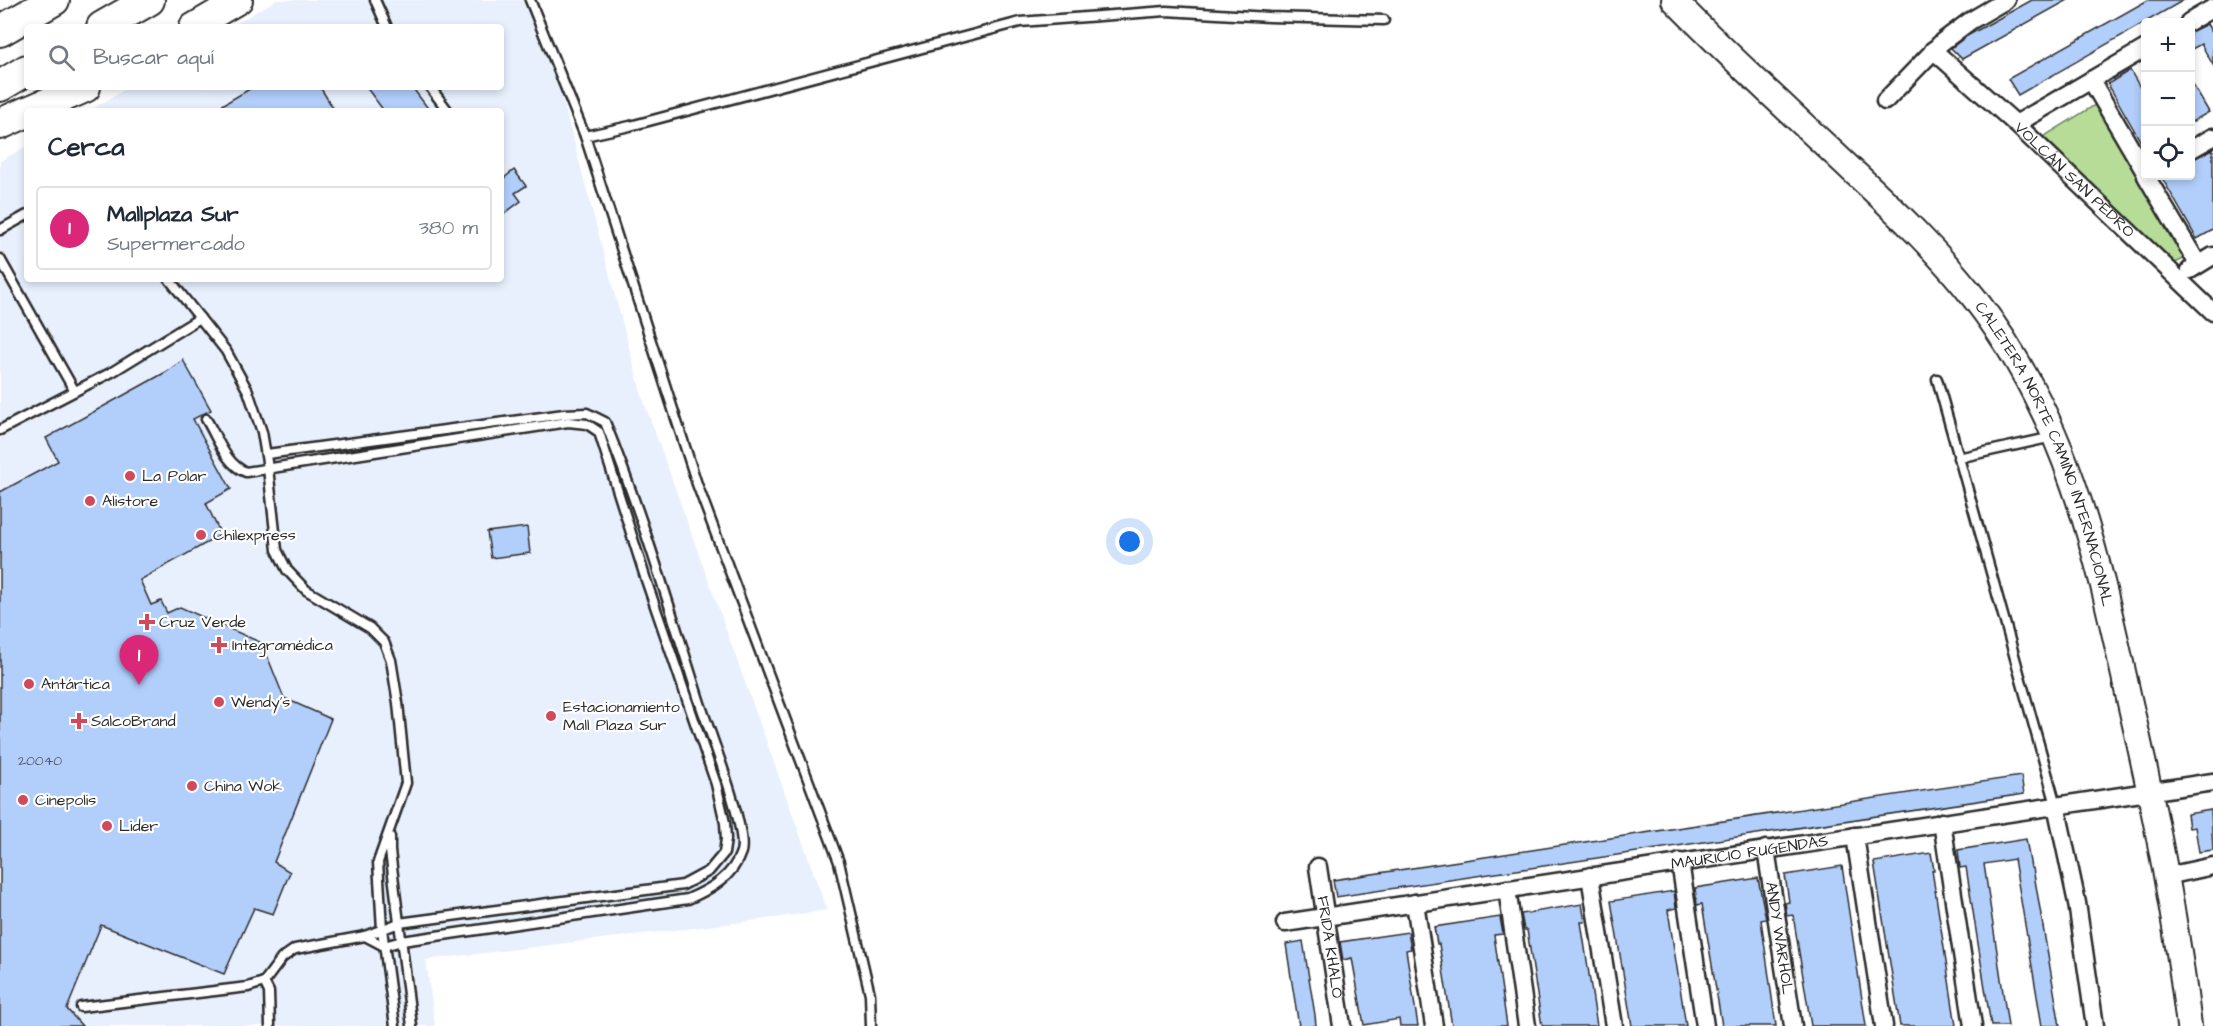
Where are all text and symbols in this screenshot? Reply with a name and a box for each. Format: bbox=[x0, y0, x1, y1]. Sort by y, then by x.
map controls bbox=[2141, 18, 2195, 180]
button: + bbox=[2141, 18, 2195, 72]
search box bbox=[24, 24, 504, 90]
icon: search bbox=[45, 41, 78, 74]
text: Buscar aquí bbox=[93, 42, 214, 73]
button: − bbox=[2141, 72, 2195, 126]
street label: VOLCÁN SAN PEDRO bbox=[2009, 117, 2140, 243]
button: locate bbox=[2141, 126, 2195, 180]
text: Cerca bbox=[48, 129, 125, 165]
text: Mallplaza Sur bbox=[107, 199, 239, 230]
text: 1 bbox=[68, 214, 71, 242]
text: 380 m bbox=[419, 214, 478, 242]
text: Supermercado bbox=[107, 230, 245, 258]
street label: CALETERA NORTE CAMINO INTERNACIONAL bbox=[1970, 297, 2119, 608]
place label: La Polar bbox=[142, 465, 206, 487]
marker: La Polar bbox=[123, 469, 137, 483]
place label: Alistore bbox=[102, 490, 159, 512]
marker: Alistore bbox=[83, 494, 97, 508]
place label: Chilexpress bbox=[213, 524, 296, 546]
your location bbox=[1115, 527, 1144, 556]
marker: Chilexpress bbox=[194, 528, 208, 542]
place label: Cruz Verde bbox=[159, 611, 246, 633]
marker: Cruz Verde bbox=[140, 615, 154, 629]
place label: Integramédica bbox=[232, 634, 333, 657]
pin: 1 bbox=[120, 636, 158, 685]
marker: Integramédica bbox=[210, 636, 228, 654]
place label: Antártica bbox=[41, 673, 110, 695]
marker: Antártica bbox=[22, 677, 36, 691]
place label: Wendy's bbox=[231, 691, 290, 714]
marker: Wendy's bbox=[212, 695, 226, 709]
place label: Estacionamiento Mall Plaza Sur bbox=[563, 696, 680, 736]
marker: Estacionamiento Mall Plaza Sur bbox=[544, 709, 558, 723]
place label: SalcoBrand bbox=[91, 710, 176, 732]
marker: SalcoBrand bbox=[72, 714, 86, 728]
house number: 20040 bbox=[18, 751, 62, 771]
place label: China Wok bbox=[204, 775, 282, 797]
marker: China Wok bbox=[185, 779, 199, 793]
place label: Cinepolis bbox=[35, 789, 96, 811]
marker: Cinepolis bbox=[16, 793, 30, 807]
place label: Lider bbox=[119, 815, 158, 837]
marker: Lider bbox=[100, 819, 114, 833]
street label: MAURICIO RUGENDAS bbox=[1669, 830, 1830, 875]
street label: ANDY WARHOL bbox=[1760, 880, 1799, 996]
street label: FRIDA KHALO bbox=[1311, 894, 1349, 1000]

